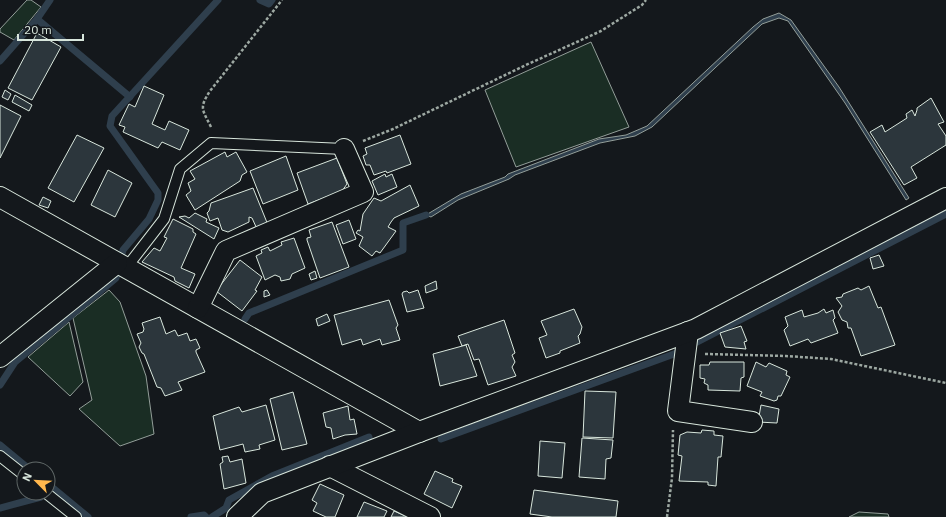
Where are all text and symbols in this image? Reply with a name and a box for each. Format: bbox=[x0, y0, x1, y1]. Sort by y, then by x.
scale bar bbox=[18, 16, 83, 42]
text: 20 m bbox=[24, 22, 52, 37]
north arrow bbox=[16, 461, 56, 501]
text: N bbox=[19, 470, 35, 483]

